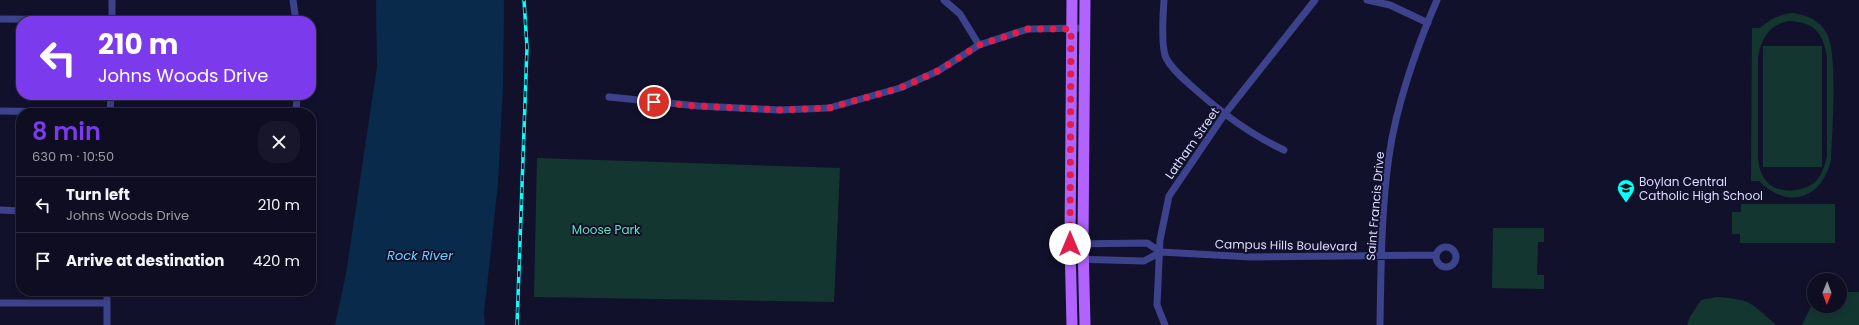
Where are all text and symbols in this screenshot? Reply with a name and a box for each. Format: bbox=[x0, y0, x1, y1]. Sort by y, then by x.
text: 210 m bbox=[98, 25, 178, 64]
icon: left bbox=[32, 32, 84, 84]
text: Johns Woods Drive bbox=[98, 63, 268, 88]
pin bbox=[637, 85, 671, 119]
icon: arrive bbox=[643, 91, 665, 113]
street label: Latham Street bbox=[1161, 104, 1223, 182]
text: 8 min bbox=[32, 115, 101, 148]
button: close bbox=[258, 121, 300, 163]
text: 630 m · 10:50 bbox=[32, 147, 114, 166]
street label: Saint Francis Drive bbox=[1362, 151, 1388, 261]
place label: Boylan Central Catholic High School bbox=[1639, 173, 1763, 204]
school or university icon: Boylan Central Catholic High School bbox=[1616, 178, 1636, 203]
text: Turn left bbox=[66, 184, 130, 205]
icon: left bbox=[32, 194, 54, 216]
text: 210 m bbox=[258, 194, 300, 215]
text: Johns Woods Drive bbox=[66, 206, 189, 225]
park label: Moose Park bbox=[572, 221, 641, 238]
position arrow bbox=[1049, 223, 1091, 265]
street label: Campus Hills Boulevard bbox=[1215, 235, 1357, 255]
water label: Rock River bbox=[387, 246, 454, 265]
icon: arrive bbox=[32, 250, 54, 272]
text: Arrive at destination bbox=[66, 250, 224, 271]
text: 420 m bbox=[253, 250, 300, 271]
north arrow bbox=[1807, 273, 1847, 313]
map controls bbox=[1807, 273, 1847, 313]

